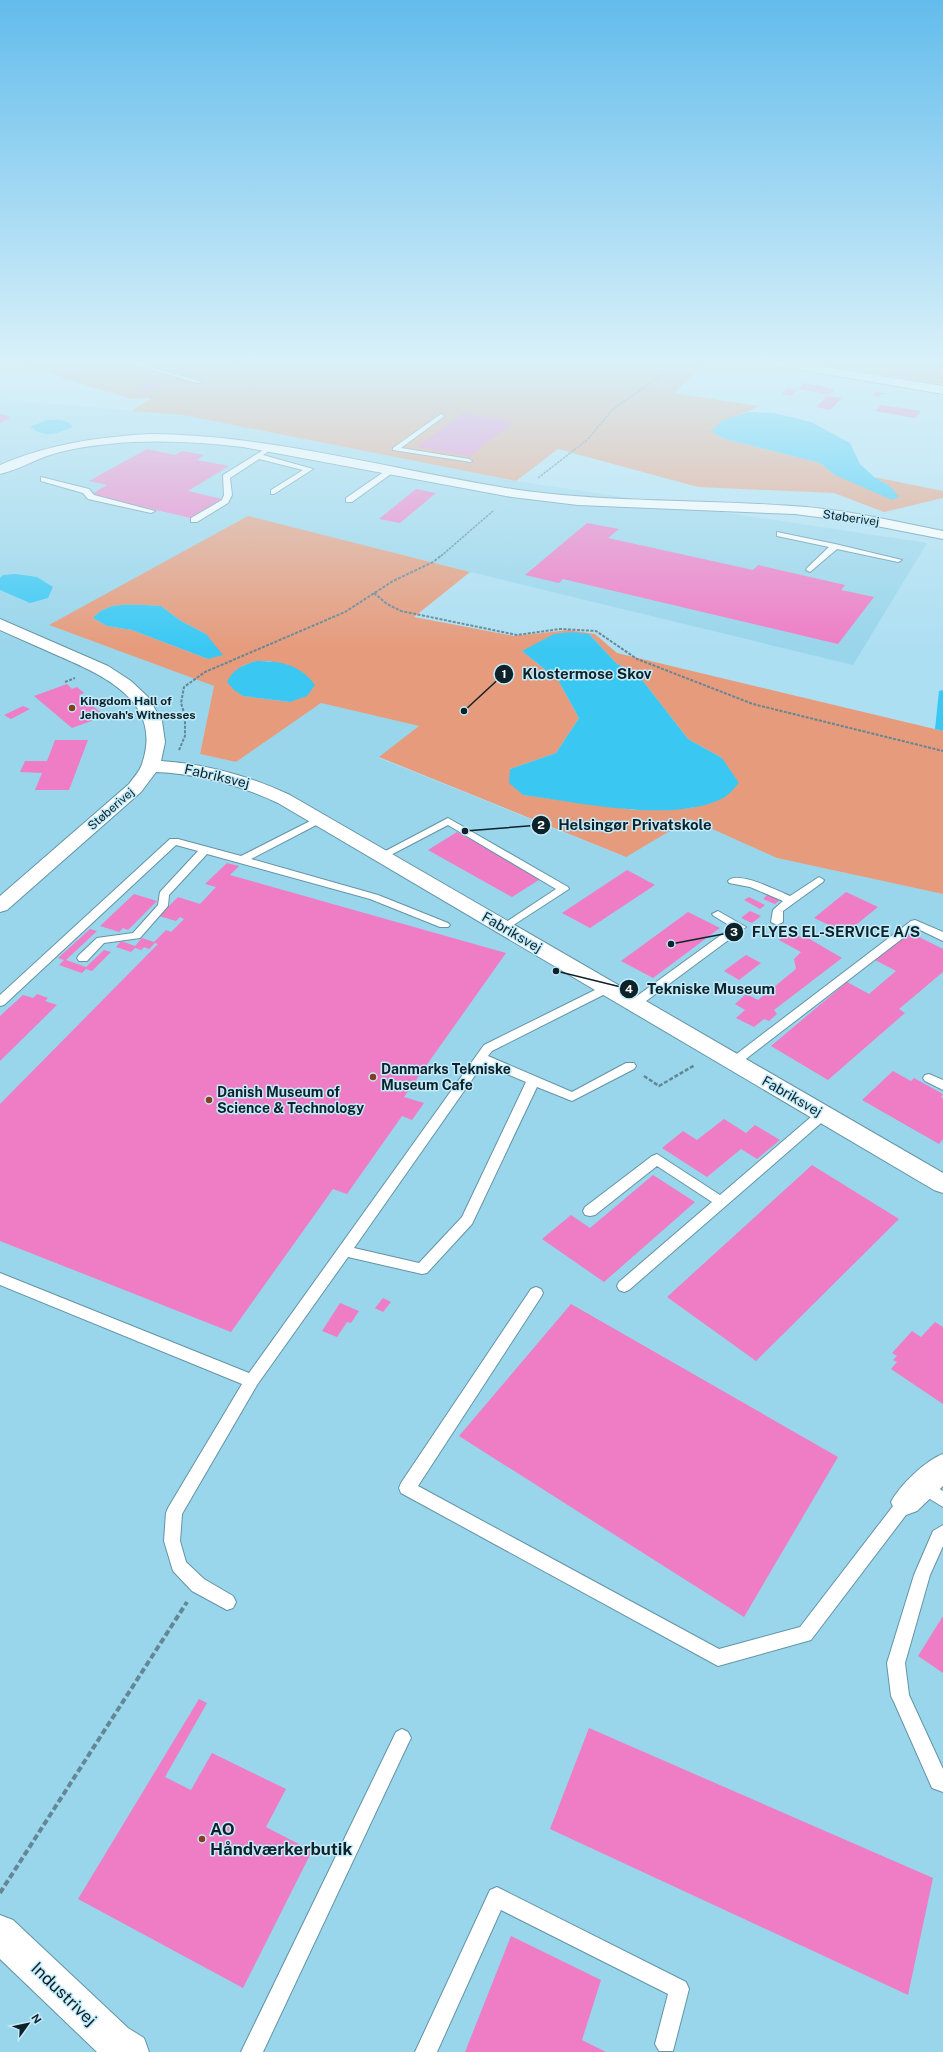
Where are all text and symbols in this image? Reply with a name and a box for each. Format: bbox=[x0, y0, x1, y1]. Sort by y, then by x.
street label: Støberivej bbox=[822, 507, 880, 529]
callout: Klostermose Skov bbox=[494, 660, 660, 687]
text: Klostermose Skov bbox=[522, 665, 652, 682]
text: 1 bbox=[501, 667, 507, 681]
place label: Kingdom Hall of Jehovah's Witnesses bbox=[80, 694, 196, 722]
marker: Kingdom Hall of Jehovah's Witnesses bbox=[67, 703, 77, 713]
street label: Fabriksvej bbox=[183, 761, 251, 791]
street label: Støberivej bbox=[85, 785, 137, 833]
callout: Helsingør Privatskole bbox=[531, 812, 720, 839]
text: Helsingør Privatskole bbox=[558, 816, 712, 833]
text: 2 bbox=[537, 818, 545, 832]
street label: Fabriksvej bbox=[479, 908, 545, 956]
callout: FLYES EL-SERVICE A/S bbox=[724, 919, 929, 946]
text: FLYES EL-SERVICE A/S bbox=[752, 923, 920, 940]
text: 3 bbox=[730, 925, 738, 939]
callout: Tekniske Museum bbox=[619, 975, 783, 1002]
text: Tekniske Museum bbox=[647, 980, 775, 997]
text: 4 bbox=[625, 982, 633, 996]
place label: Danmarks Tekniske Museum Cafe bbox=[381, 1061, 511, 1093]
marker: Danmarks Tekniske Museum Cafe bbox=[368, 1072, 378, 1082]
street label: Fabriksvej bbox=[759, 1072, 825, 1120]
place label: Danish Museum of Science & Technology bbox=[217, 1084, 364, 1116]
marker: Danish Museum of Science & Technology bbox=[204, 1095, 214, 1105]
place label: AO Håndværkerbutik bbox=[210, 1819, 352, 1859]
marker: AO Håndværkerbutik bbox=[197, 1834, 207, 1844]
street label: Industrivej bbox=[27, 1958, 101, 2030]
north arrow bbox=[8, 2004, 48, 2044]
text: N bbox=[29, 2012, 44, 2025]

